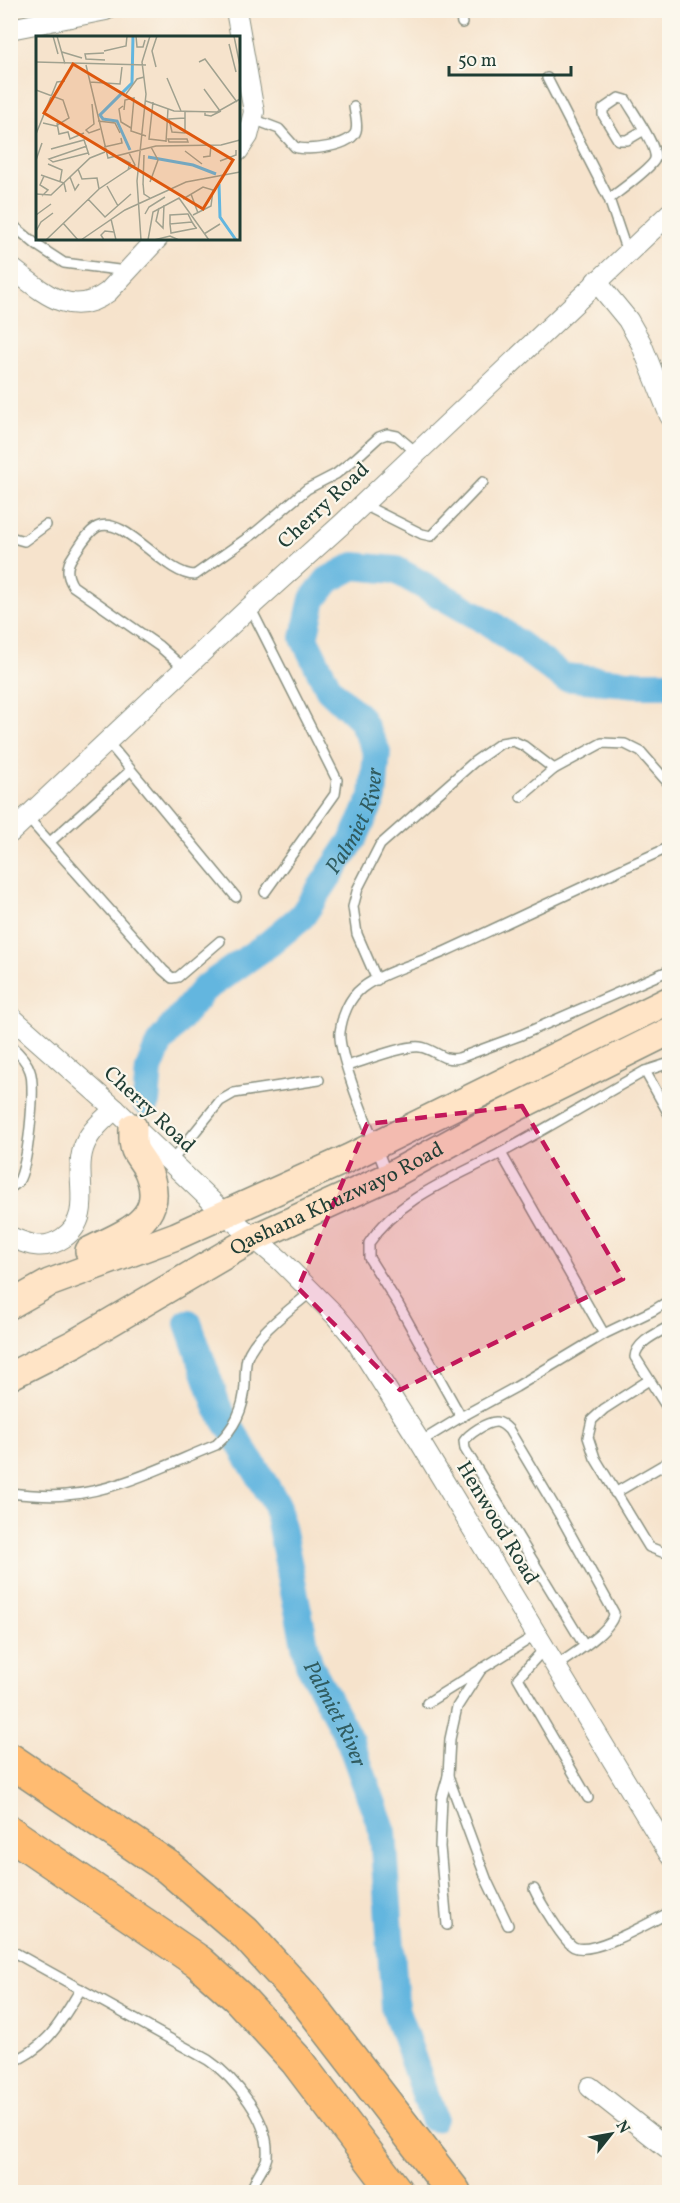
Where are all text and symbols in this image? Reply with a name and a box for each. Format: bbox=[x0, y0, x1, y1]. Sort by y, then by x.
inset map bbox=[36, 36, 240, 240]
scale bar bbox=[449, 39, 570, 77]
text: 50 m bbox=[458, 49, 497, 74]
street label: Cherry Road bbox=[272, 456, 376, 556]
water label: Palmiet River bbox=[318, 766, 391, 881]
street label: Cherry Road bbox=[97, 1060, 201, 1160]
street label: Qashana Khuzwayo Road bbox=[225, 1135, 449, 1263]
street label: Henwood Road bbox=[449, 1456, 545, 1590]
water label: Palmiet River bbox=[295, 1655, 374, 1772]
north arrow bbox=[581, 2104, 641, 2164]
text: N bbox=[610, 2117, 635, 2138]

